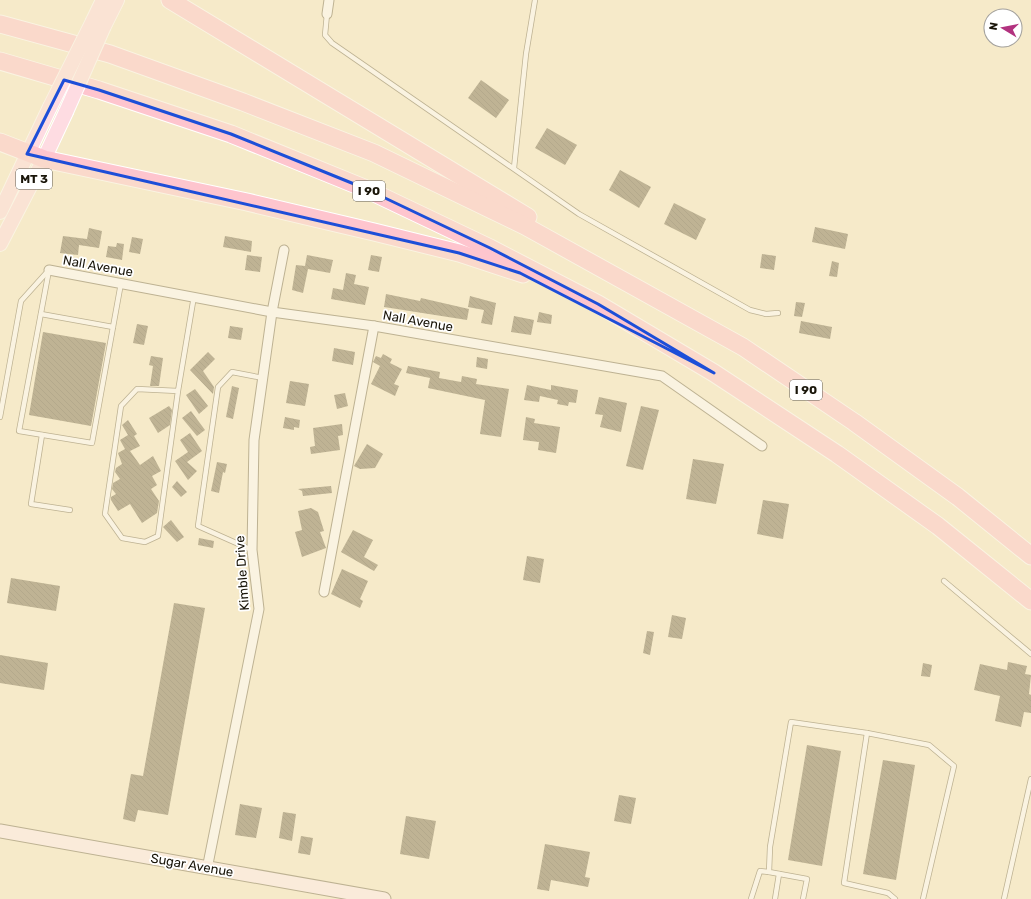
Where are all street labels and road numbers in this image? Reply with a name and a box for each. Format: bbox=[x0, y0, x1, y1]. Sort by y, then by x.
road number: MT 3 bbox=[16, 169, 52, 189]
road number: I 90 bbox=[353, 181, 385, 201]
street label: Nall Avenue bbox=[62, 252, 134, 280]
street label: Nall Avenue bbox=[382, 307, 454, 335]
road number: I 90 bbox=[790, 380, 822, 400]
street label: Kimble Drive bbox=[232, 535, 252, 611]
street label: Sugar Avenue bbox=[149, 850, 235, 881]

